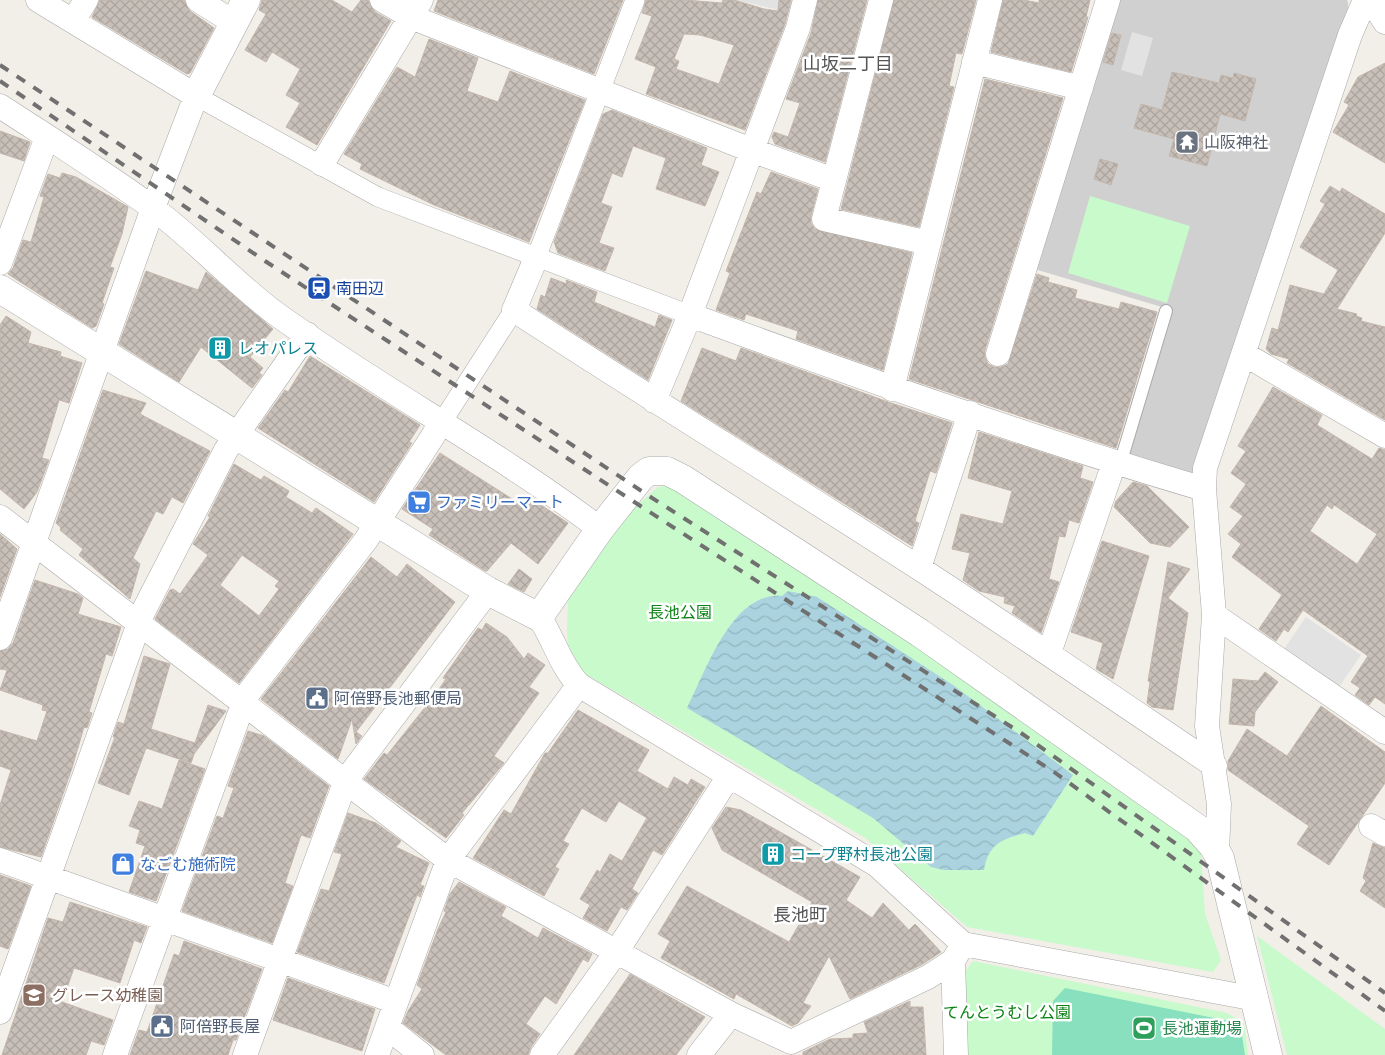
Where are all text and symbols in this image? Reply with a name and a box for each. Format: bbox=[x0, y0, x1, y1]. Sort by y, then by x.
district label: 山坂二丁目 bbox=[803, 52, 893, 74]
temple icon: 山阪神社 bbox=[1174, 129, 1200, 155]
place label: 山阪神社 bbox=[1204, 132, 1268, 151]
station icon: 南田辺 bbox=[306, 275, 332, 301]
place label: 南田辺 bbox=[336, 278, 384, 297]
building icon: レオパレス bbox=[207, 335, 233, 361]
place label: レオパレス bbox=[238, 338, 318, 357]
supermarket icon: ファミリーマート bbox=[406, 489, 432, 515]
place label: ファミリーマート bbox=[436, 492, 564, 511]
park label: 長池公園 bbox=[648, 602, 712, 621]
public building icon: 阿倍野長池郵便局 bbox=[304, 685, 330, 711]
place label: 阿倍野長池郵便局 bbox=[334, 688, 462, 707]
building icon: コープ野村長池公園 bbox=[760, 841, 786, 867]
place label: コープ野村長池公園 bbox=[790, 844, 933, 863]
shop icon: なごむ施術院 bbox=[110, 851, 136, 877]
place label: なごむ施術院 bbox=[140, 854, 236, 873]
district label: 長池町 bbox=[773, 903, 827, 925]
school or university icon: グレース幼稚園 bbox=[21, 982, 47, 1008]
place label: グレース幼稚園 bbox=[52, 985, 163, 1004]
park label: てんとうむし公園 bbox=[943, 1002, 1071, 1021]
public building icon: 阿倍野長屋 bbox=[149, 1013, 175, 1039]
sports icon: 長池運動場 bbox=[1131, 1015, 1157, 1041]
place label: 阿倍野長屋 bbox=[180, 1016, 260, 1035]
place label: 長池運動場 bbox=[1162, 1018, 1242, 1037]

